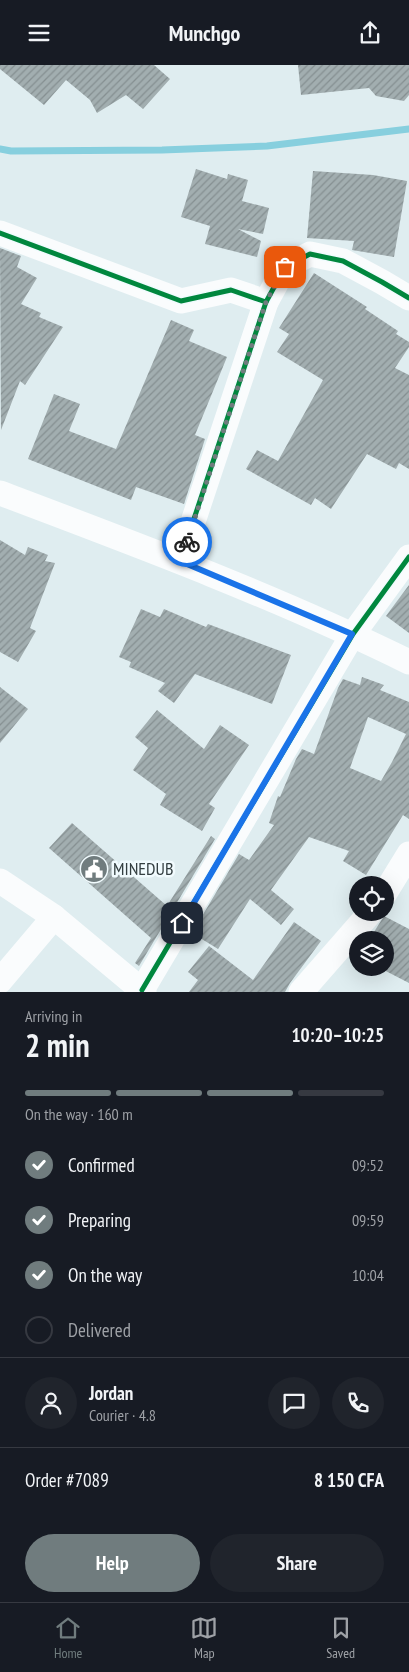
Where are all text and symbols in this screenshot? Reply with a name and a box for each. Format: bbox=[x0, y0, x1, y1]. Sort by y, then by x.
icon: menu bbox=[25, 19, 53, 47]
text: Munchgo bbox=[169, 19, 240, 47]
icon: share bbox=[356, 19, 384, 47]
pin bbox=[264, 246, 306, 288]
icon: bag bbox=[271, 253, 299, 281]
courier bbox=[162, 517, 212, 567]
icon: bike bbox=[173, 528, 201, 556]
public building icon: MINEDUB bbox=[79, 854, 109, 884]
place label: MINEDUB bbox=[113, 857, 173, 880]
map controls bbox=[349, 876, 394, 976]
button: locate bbox=[349, 876, 394, 921]
pin bbox=[161, 902, 203, 944]
icon: home bbox=[168, 909, 196, 937]
button: layers bbox=[349, 931, 394, 976]
text: Arriving in bbox=[25, 1006, 82, 1026]
text: 10:20–10:25 bbox=[291, 1023, 384, 1047]
text: 2 min bbox=[25, 1024, 90, 1066]
text: On the way · 160 m bbox=[25, 1104, 133, 1124]
icon: check bbox=[25, 1151, 53, 1179]
text: Confirmed bbox=[68, 1153, 135, 1177]
text: 09:52 bbox=[352, 1155, 384, 1175]
icon: check bbox=[25, 1206, 53, 1234]
text: Preparing bbox=[68, 1208, 131, 1232]
text: 09:59 bbox=[352, 1210, 384, 1230]
icon: check bbox=[25, 1261, 53, 1289]
text: On the way bbox=[68, 1263, 142, 1287]
text: 10:04 bbox=[352, 1265, 384, 1285]
text: Delivered bbox=[68, 1318, 131, 1342]
button: person bbox=[25, 1377, 77, 1429]
button: chat bbox=[268, 1377, 320, 1429]
button: phone bbox=[332, 1377, 384, 1429]
text: Jordan bbox=[89, 1381, 133, 1405]
text: Courier · 4.8 bbox=[89, 1405, 156, 1425]
text: Order #7089 bbox=[25, 1468, 109, 1492]
text: 8 150 CFA bbox=[314, 1468, 384, 1492]
button: Help bbox=[25, 1534, 200, 1592]
button: Share bbox=[210, 1534, 384, 1592]
tab: Home bbox=[54, 1614, 82, 1662]
tab: Map bbox=[190, 1614, 218, 1662]
tab: Saved bbox=[326, 1614, 355, 1662]

